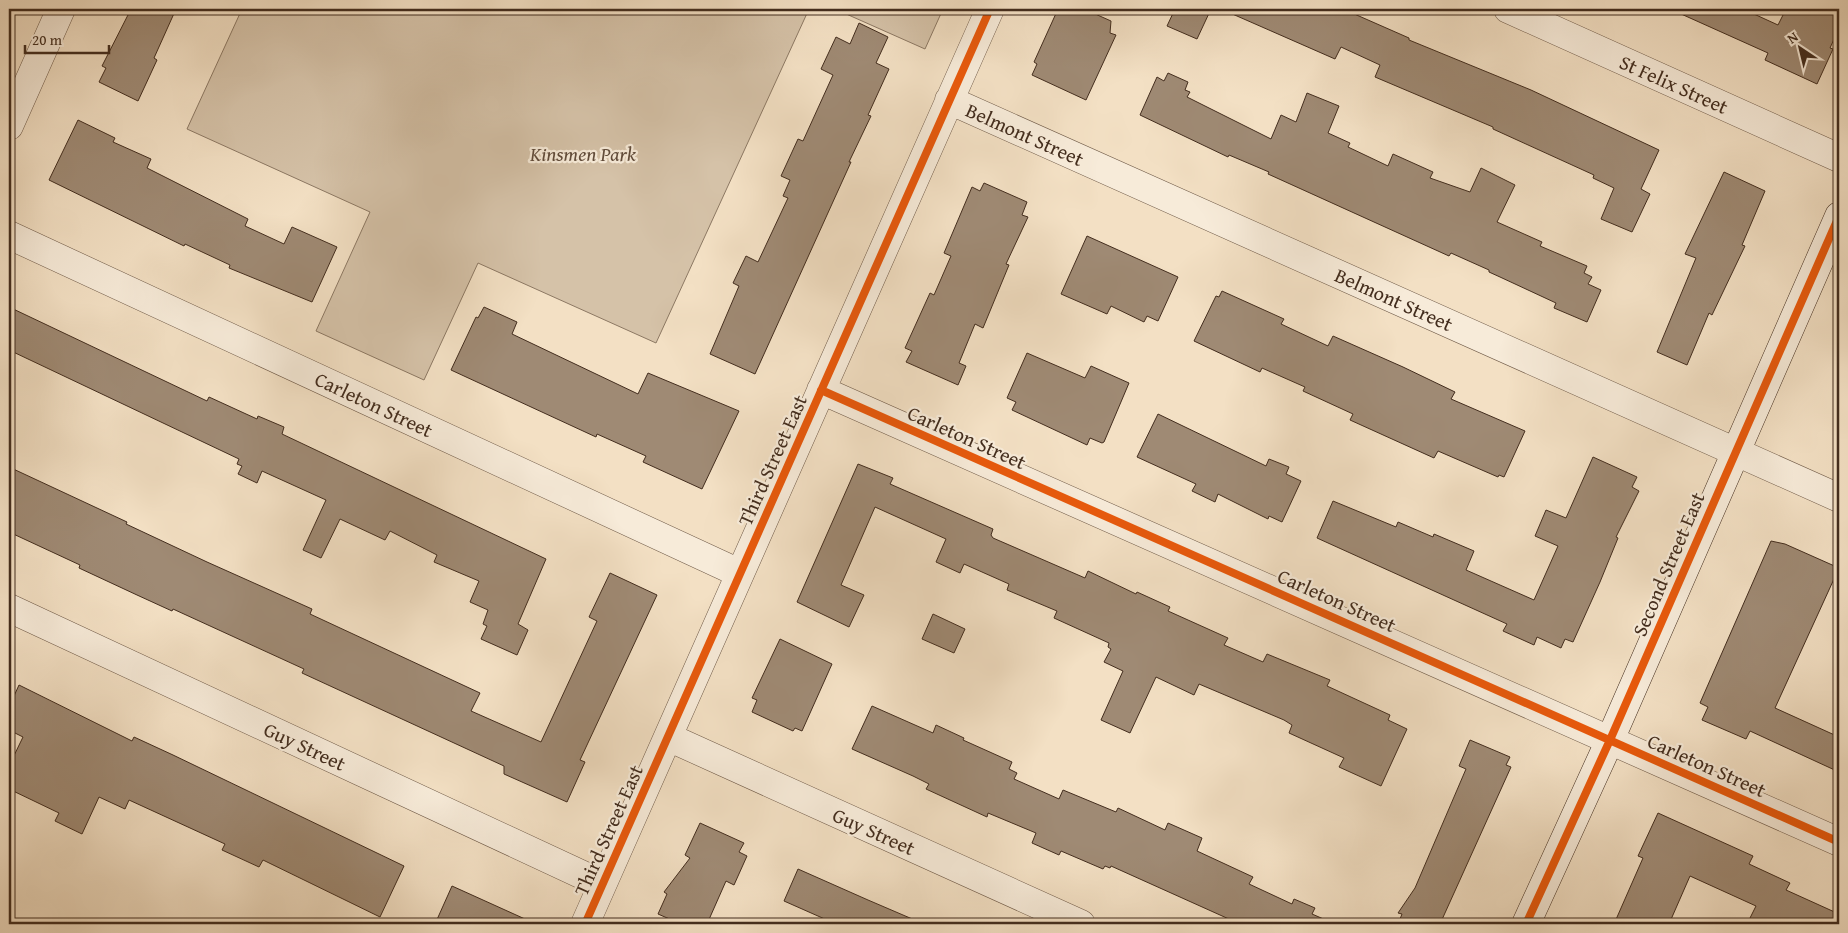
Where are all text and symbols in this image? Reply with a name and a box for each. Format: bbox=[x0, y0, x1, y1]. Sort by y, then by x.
scale bar bbox=[25, 22, 109, 54]
north arrow bbox=[1776, 22, 1826, 72]
text: N bbox=[1783, 26, 1803, 48]
text: 20 m bbox=[32, 29, 63, 50]
street label: St Felix Street bbox=[1615, 47, 1733, 121]
street label: Belmont Street bbox=[961, 95, 1089, 173]
park label: Kinsmen Park bbox=[529, 139, 637, 168]
street label: Belmont Street bbox=[1330, 260, 1458, 338]
street label: Carleton Street bbox=[310, 364, 438, 444]
street label: Third Street East bbox=[730, 390, 814, 530]
street label: Carleton Street bbox=[903, 398, 1031, 476]
street label: Second Street East bbox=[1625, 487, 1711, 641]
street label: Carleton Street bbox=[1273, 561, 1401, 639]
street label: Guy Street bbox=[259, 714, 351, 778]
street label: Carleton Street bbox=[1643, 726, 1771, 804]
street label: Third Street East bbox=[566, 760, 650, 900]
street label: Guy Street bbox=[828, 800, 920, 862]

